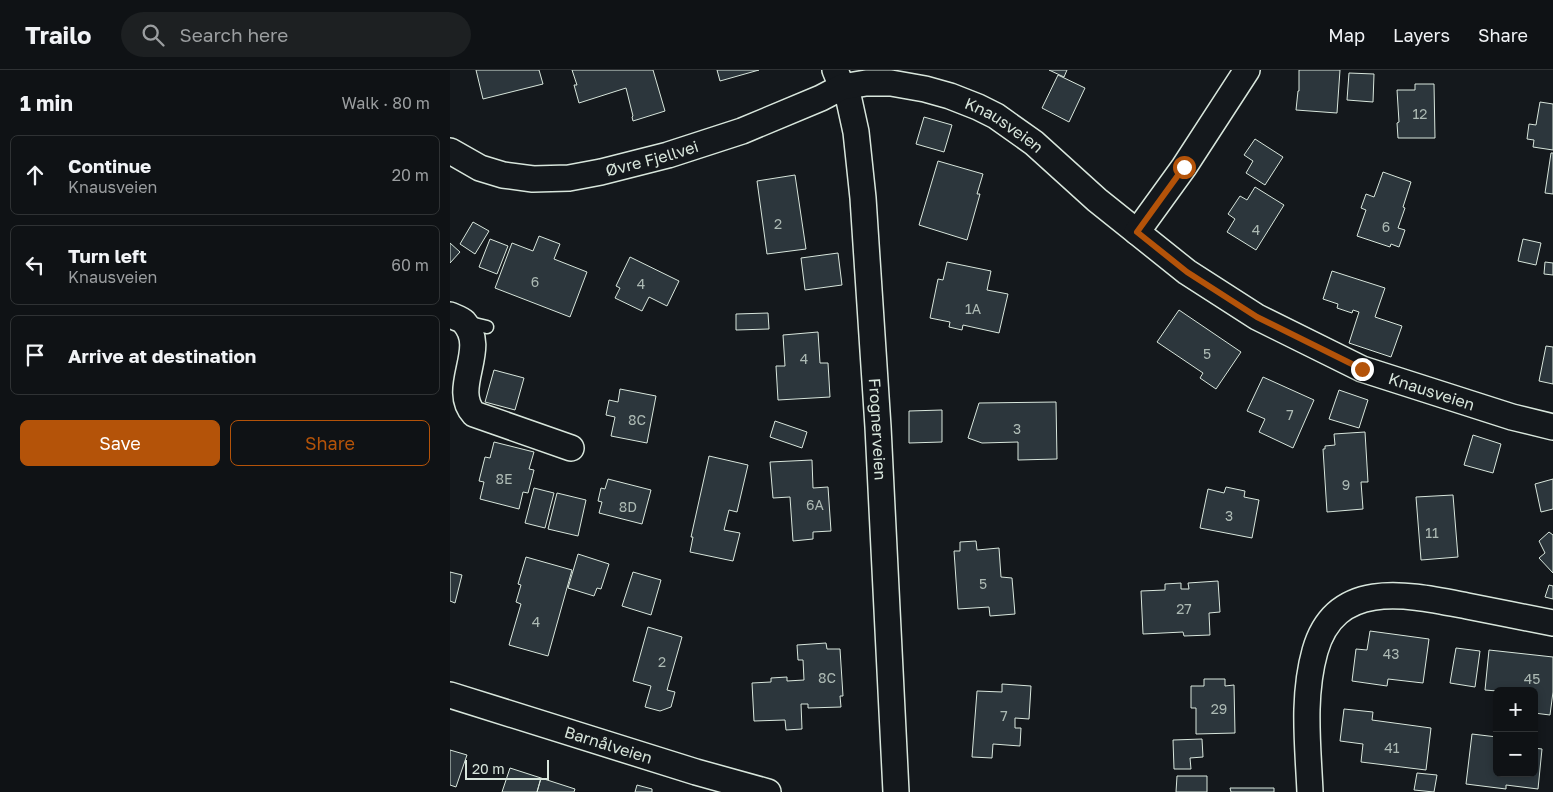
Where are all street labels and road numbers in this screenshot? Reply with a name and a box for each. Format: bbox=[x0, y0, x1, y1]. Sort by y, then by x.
street label: Knausveien bbox=[962, 93, 1048, 157]
street label: Øvre Fjellvei bbox=[603, 136, 701, 180]
street label: Knausveien bbox=[1386, 368, 1477, 414]
street label: Frognerveien bbox=[865, 378, 891, 481]
street label: Barnålveien bbox=[562, 721, 655, 768]

